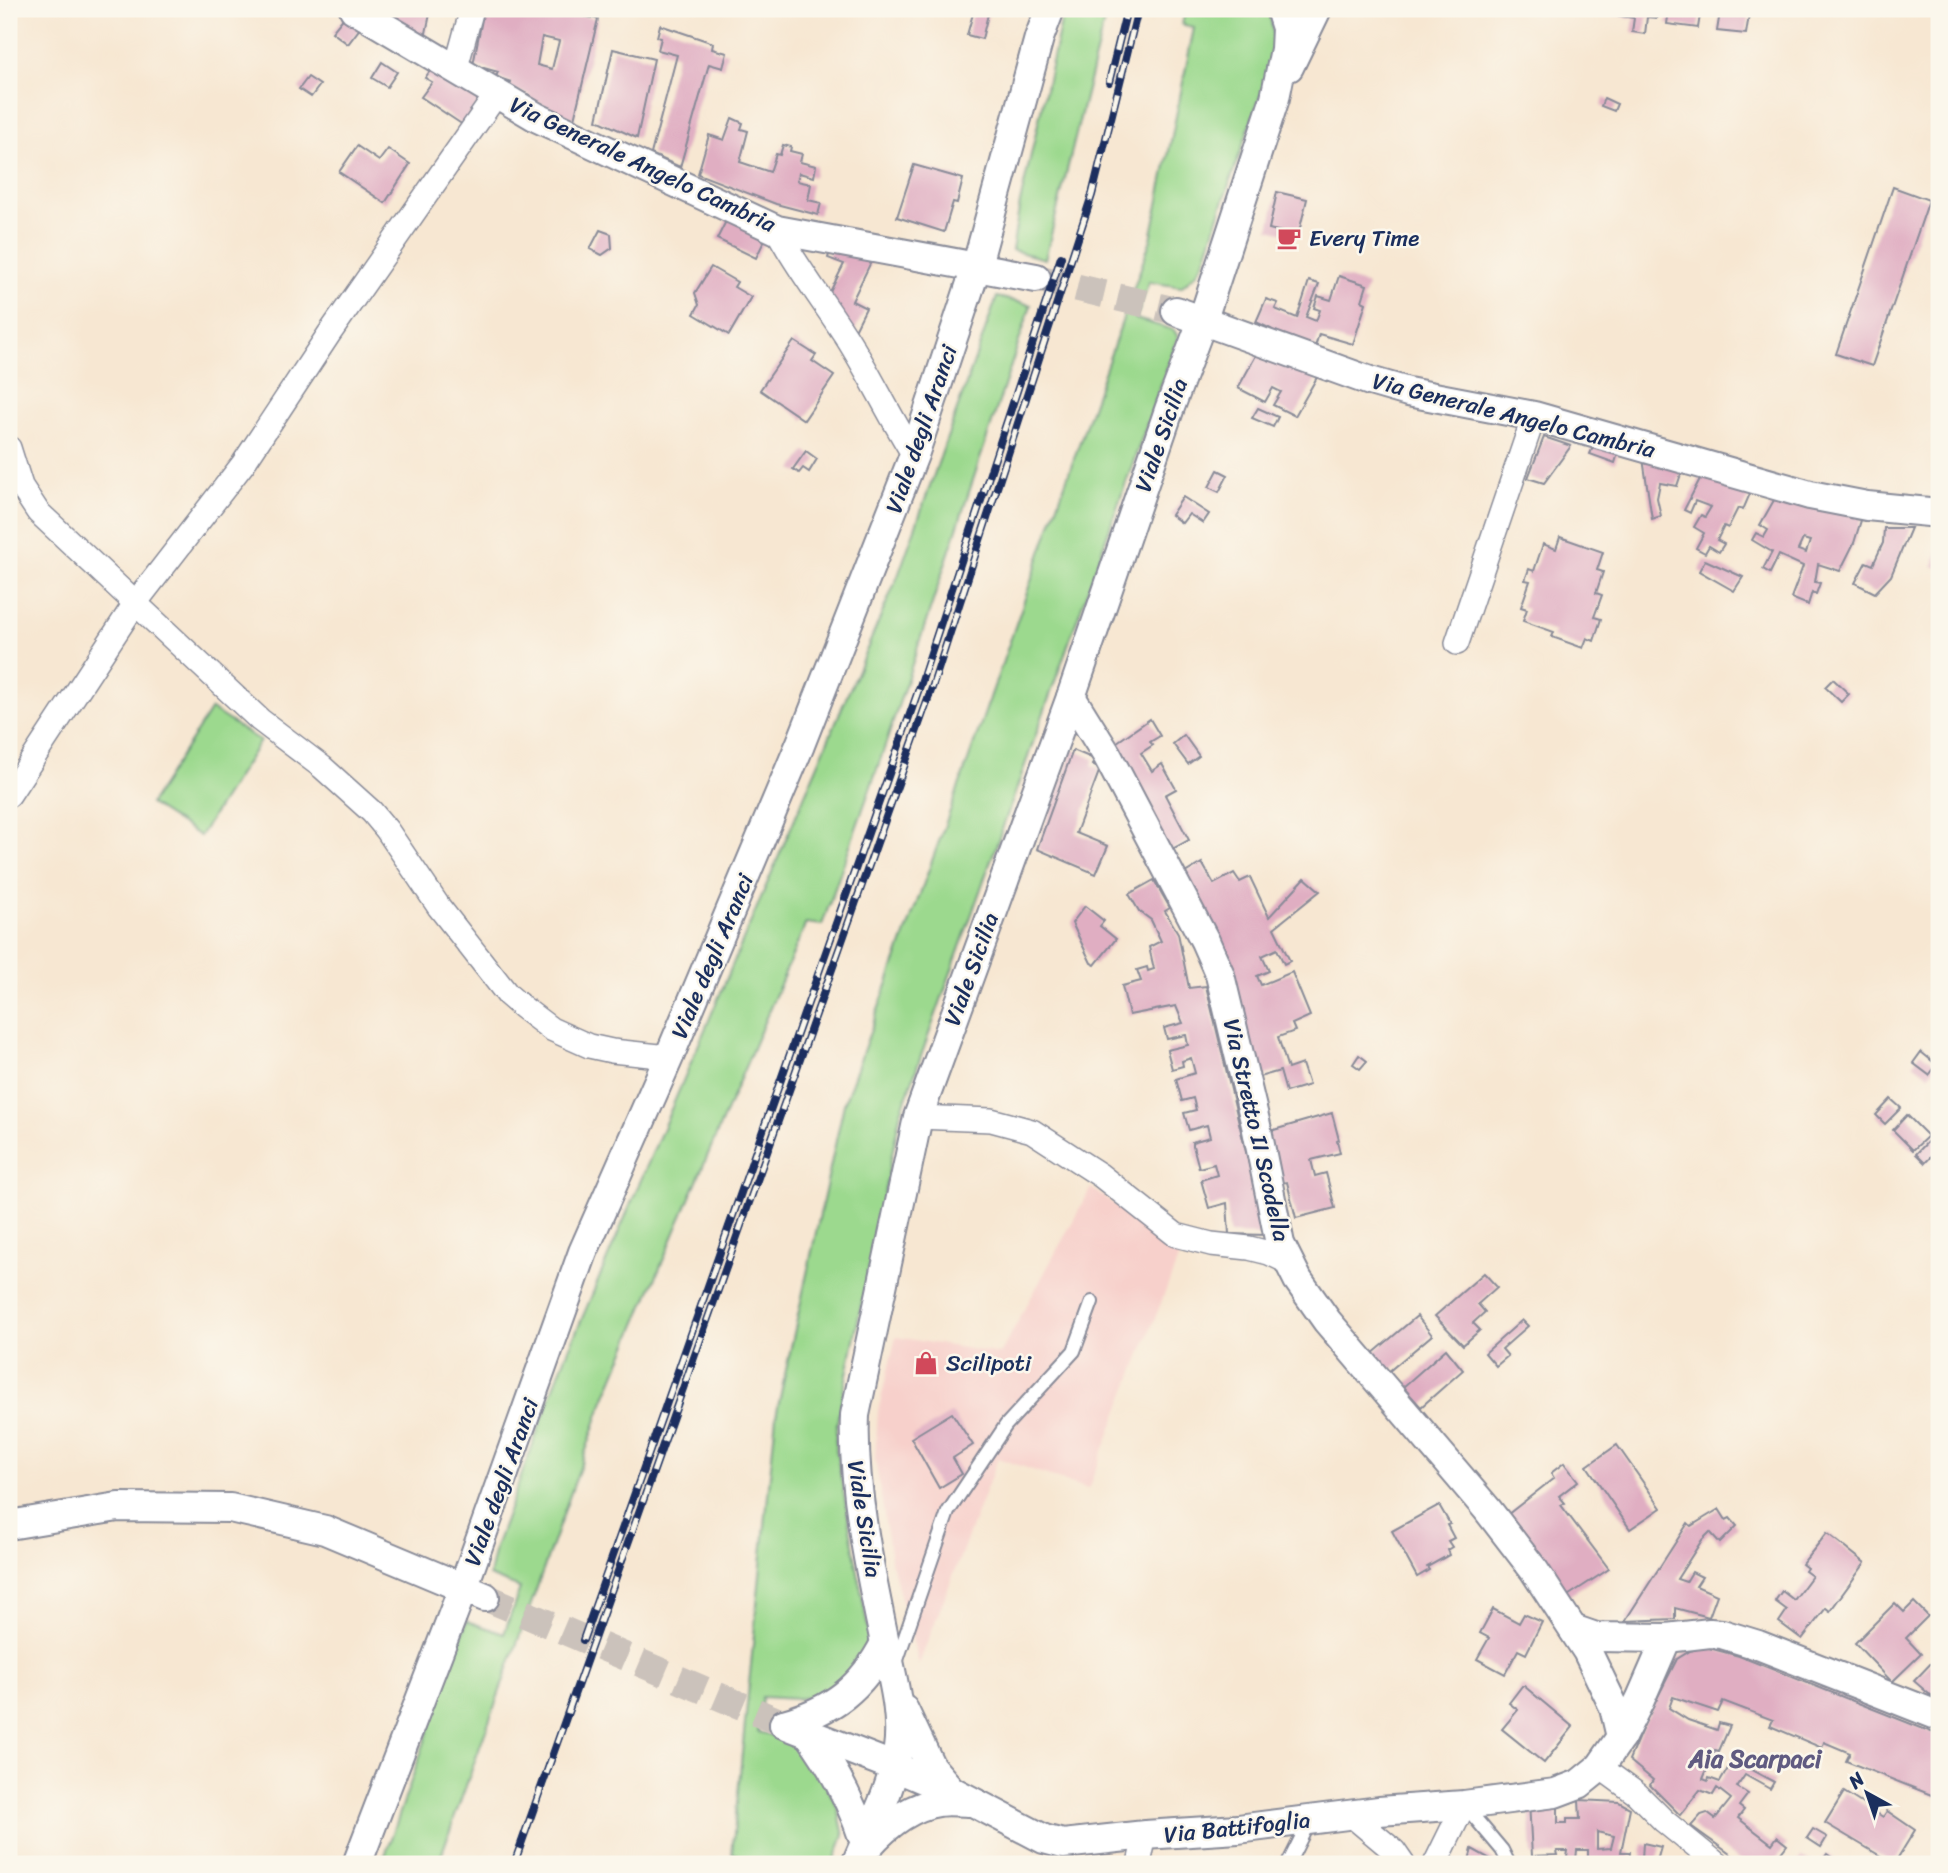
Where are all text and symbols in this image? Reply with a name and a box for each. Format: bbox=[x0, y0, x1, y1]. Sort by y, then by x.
street label: Via Generale Angelo Cambria bbox=[503, 85, 783, 245]
place label: Every Time bbox=[1309, 218, 1419, 259]
cafe icon: Every Time bbox=[1275, 224, 1303, 252]
street label: Viale degli Aranci bbox=[873, 339, 970, 519]
street label: Via Generale Angelo Cambria bbox=[1368, 361, 1660, 471]
street label: Viale Sicilia bbox=[1123, 373, 1200, 498]
street label: Viale degli Aranci bbox=[659, 867, 766, 1045]
street label: Viale Sicilia bbox=[932, 907, 1011, 1032]
street label: Via Stretto II Scodella bbox=[1211, 1015, 1302, 1246]
place label: Scilipoti bbox=[946, 1343, 1032, 1384]
shop icon: Scilipoti bbox=[912, 1349, 940, 1377]
street label: Viale degli Aranci bbox=[452, 1392, 551, 1572]
street label: Viale Sicilia bbox=[835, 1457, 894, 1581]
district label: Aia Scarpaci bbox=[1688, 1738, 1823, 1780]
north arrow bbox=[1832, 1758, 1902, 1828]
text: N bbox=[1840, 1763, 1873, 1798]
street label: Via Battifoglia bbox=[1162, 1799, 1312, 1856]

